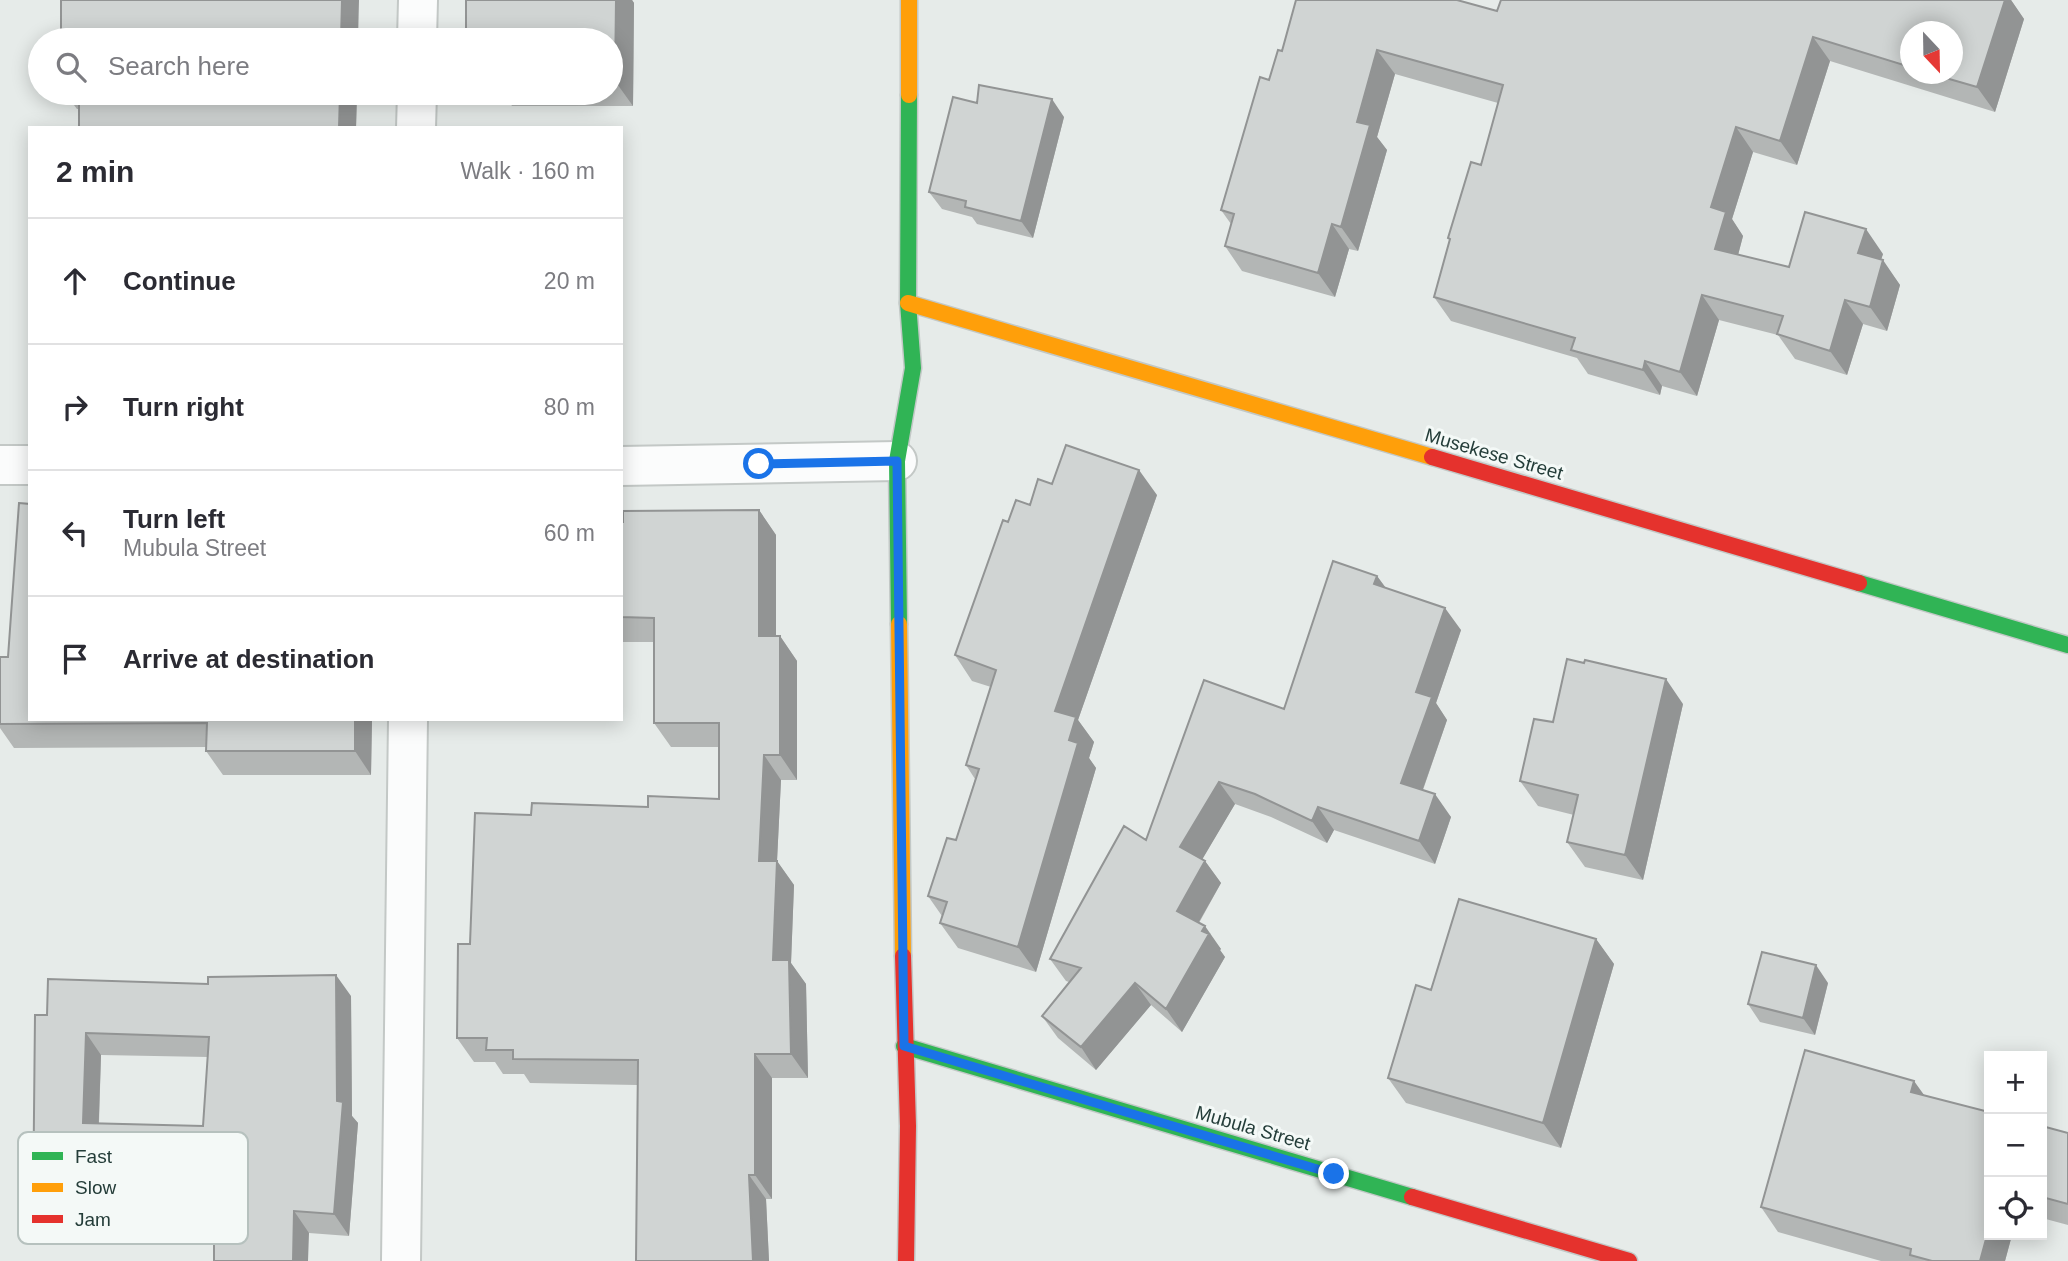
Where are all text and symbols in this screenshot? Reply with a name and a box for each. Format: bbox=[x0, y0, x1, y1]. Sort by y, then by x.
north arrow bbox=[1900, 21, 1963, 84]
search box bbox=[28, 28, 623, 105]
icon: search bbox=[52, 48, 90, 86]
text: Search here bbox=[108, 51, 250, 81]
text: 2 min bbox=[56, 155, 134, 188]
text: Walk · 160 m bbox=[460, 158, 595, 184]
icon: ahead bbox=[56, 262, 94, 300]
text: Continue bbox=[123, 266, 236, 296]
text: 20 m bbox=[544, 268, 595, 294]
icon: right bbox=[56, 388, 94, 426]
text: Turn right bbox=[123, 392, 244, 422]
text: 80 m bbox=[544, 394, 595, 420]
street label: Musekese Street bbox=[1423, 424, 1566, 484]
route start bbox=[743, 448, 774, 479]
text: Turn left bbox=[123, 504, 225, 534]
icon: left bbox=[56, 514, 94, 552]
text: 60 m bbox=[544, 520, 595, 546]
text: Mubula Street bbox=[123, 535, 266, 561]
icon: arrive bbox=[56, 640, 94, 678]
text: Arrive at destination bbox=[123, 644, 374, 674]
map controls bbox=[1984, 1051, 2047, 1240]
button: + bbox=[1984, 1051, 2047, 1114]
street label: Mubula Street bbox=[1193, 1102, 1313, 1155]
button: − bbox=[1984, 1114, 2047, 1177]
legend bbox=[18, 1132, 248, 1244]
text: Fast bbox=[75, 1146, 113, 1167]
route end bbox=[1318, 1158, 1349, 1189]
text: Slow bbox=[75, 1177, 116, 1198]
button: locate bbox=[1984, 1177, 2047, 1240]
text: Jam bbox=[75, 1209, 111, 1230]

